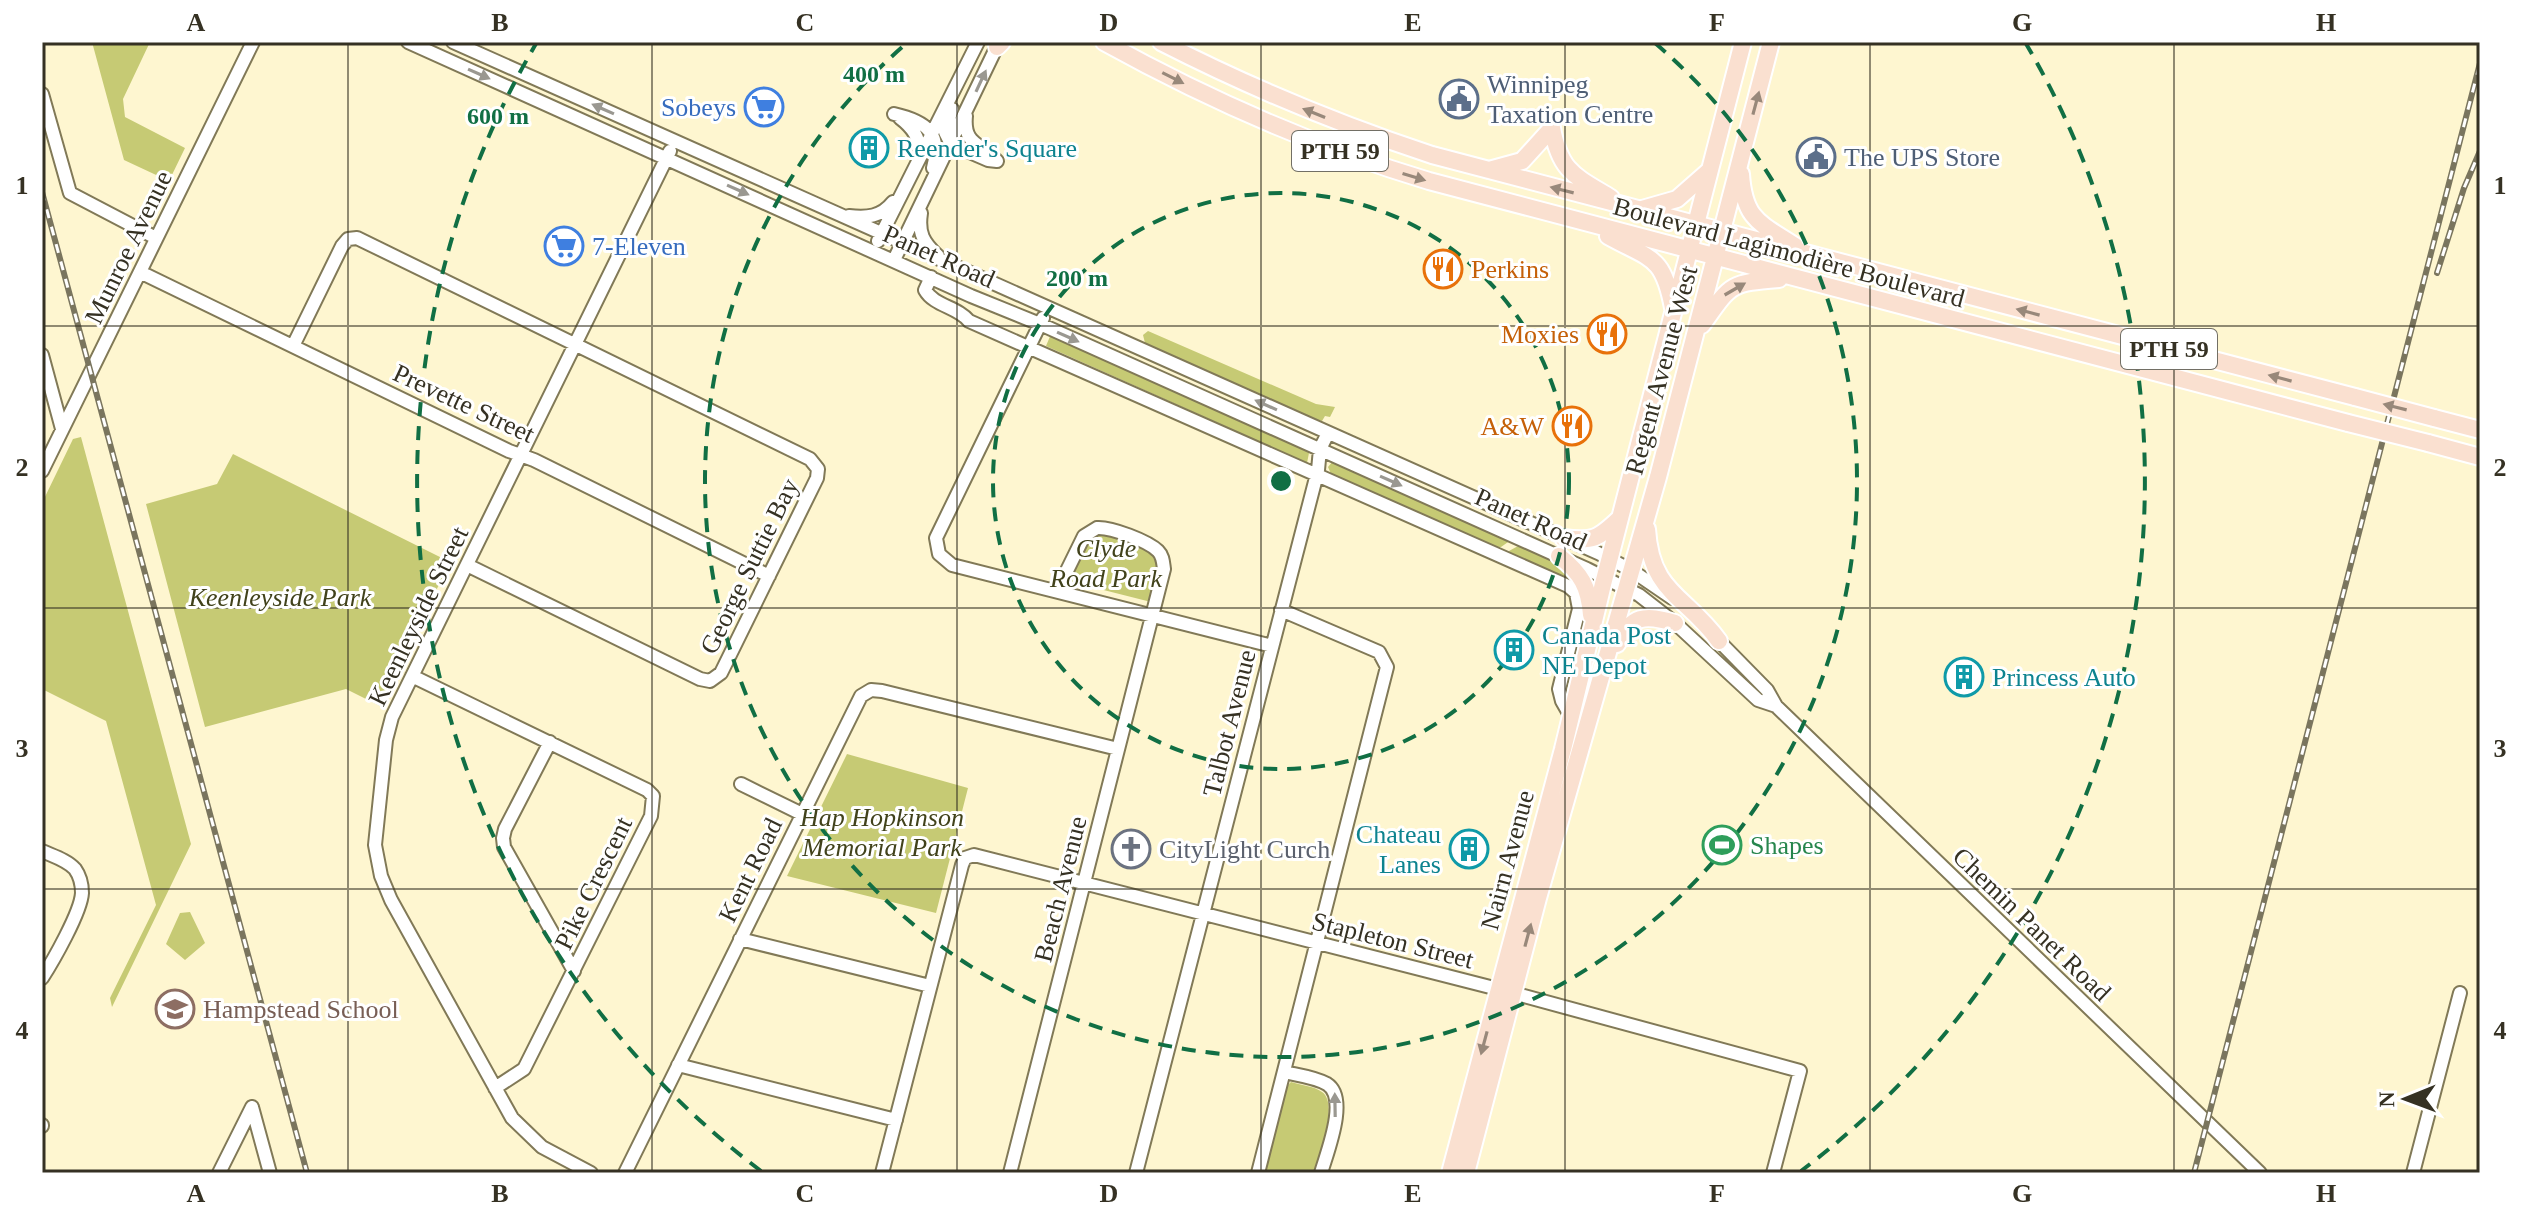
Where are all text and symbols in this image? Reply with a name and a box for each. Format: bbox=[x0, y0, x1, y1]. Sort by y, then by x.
text: A bbox=[187, 8, 206, 37]
text: B bbox=[491, 8, 509, 37]
text: C bbox=[796, 8, 814, 37]
text: D bbox=[1100, 8, 1118, 37]
text: E bbox=[1404, 8, 1422, 37]
text: F bbox=[1709, 8, 1725, 37]
text: G bbox=[2012, 8, 2032, 37]
text: H bbox=[2316, 8, 2336, 37]
text: 400 m bbox=[843, 61, 905, 87]
one-way arrow bbox=[468, 67, 491, 81]
one-way arrow bbox=[974, 70, 988, 93]
place label: Winnipeg Taxation Centre bbox=[1487, 70, 1653, 129]
one-way arrow bbox=[1162, 71, 1185, 85]
public building icon: Winnipeg Taxation Centre bbox=[1438, 78, 1480, 120]
supermarket icon: Sobeys bbox=[743, 86, 785, 128]
one-way arrow bbox=[1750, 90, 1762, 115]
place label: Sobeys bbox=[661, 93, 736, 122]
one-way arrow bbox=[591, 102, 615, 116]
text: 600 m bbox=[467, 103, 529, 129]
one-way arrow bbox=[1302, 106, 1326, 119]
building icon: Reender's Square bbox=[848, 127, 890, 169]
road number: PTH 59 bbox=[1292, 131, 1388, 171]
place label: Reender's Square bbox=[897, 134, 1077, 163]
public building icon: The UPS Store bbox=[1795, 136, 1837, 178]
place label: The UPS Store bbox=[1844, 143, 2000, 172]
street label: Munroe Avenue bbox=[79, 166, 178, 328]
text: 1 bbox=[16, 171, 29, 200]
one-way arrow bbox=[1402, 171, 1426, 184]
text: 1 bbox=[2494, 171, 2507, 200]
one-way arrow bbox=[726, 183, 749, 196]
one-way arrow bbox=[1549, 184, 1574, 196]
street label: Boulevard Lagimodière Boulevard bbox=[1610, 192, 1968, 313]
street label: Panet Road bbox=[878, 219, 999, 294]
supermarket icon: 7-Eleven bbox=[543, 225, 585, 267]
place label: 7-Eleven bbox=[592, 232, 686, 261]
restaurant icon: Perkins bbox=[1422, 248, 1464, 290]
place label: Perkins bbox=[1471, 255, 1549, 284]
street label: Regent Avenue West bbox=[1620, 262, 1704, 478]
text: 200 m bbox=[1046, 265, 1108, 291]
one-way arrow bbox=[1724, 282, 1746, 296]
one-way arrow bbox=[2016, 305, 2041, 317]
restaurant icon: Moxies bbox=[1586, 313, 1628, 355]
place label: Moxies bbox=[1501, 320, 1579, 349]
road number: PTH 59 bbox=[2121, 329, 2217, 369]
one-way arrow bbox=[1056, 330, 1080, 344]
street label: Prevette Street bbox=[389, 358, 540, 449]
one-way arrow bbox=[2267, 371, 2292, 383]
one-way arrow bbox=[1254, 398, 1277, 412]
one-way arrow bbox=[2382, 401, 2407, 413]
restaurant icon: A&W bbox=[1551, 405, 1593, 447]
place label: A&W bbox=[1480, 412, 1544, 441]
text: 2 bbox=[16, 453, 29, 482]
text: 2 bbox=[2494, 453, 2507, 482]
centre of rings bbox=[1267, 467, 1295, 495]
street label: George Suttie Bay bbox=[694, 474, 804, 659]
one-way arrow bbox=[1380, 474, 1403, 488]
street label: Panet Road bbox=[1470, 482, 1591, 557]
street label: Keenleyside Street bbox=[363, 521, 475, 711]
park label: Clyde Road Park bbox=[1049, 534, 1162, 593]
park label: Keenleyside Park bbox=[188, 583, 372, 612]
place label: Canada Post NE Depot bbox=[1542, 621, 1672, 680]
building icon: Canada Post NE Depot bbox=[1493, 629, 1535, 671]
street label: Talbot Avenue bbox=[1197, 647, 1262, 799]
building icon: Princess Auto bbox=[1943, 656, 1985, 698]
place label: Princess Auto bbox=[1992, 663, 2136, 692]
text: 3 bbox=[16, 734, 29, 763]
text: 3 bbox=[2494, 734, 2507, 763]
street label: Nairn Avenue bbox=[1475, 787, 1540, 933]
park label: Hap Hopkinson Memorial Park bbox=[799, 803, 964, 862]
street label: Pike Crescent bbox=[549, 812, 638, 954]
street label: Beach Avenue bbox=[1028, 813, 1093, 965]
street label: Kent Road bbox=[713, 814, 788, 927]
place label: Chateau Lanes bbox=[1356, 820, 1441, 879]
sports icon: Shapes bbox=[1701, 824, 1743, 866]
church icon: CityLight Curch bbox=[1110, 828, 1152, 870]
building icon: Chateau Lanes bbox=[1448, 828, 1490, 870]
place label: Shapes bbox=[1750, 831, 1824, 860]
place label: CityLight Curch bbox=[1159, 835, 1330, 864]
street label: Chemin Panet Road bbox=[1947, 842, 2117, 1007]
street label: Stapleton Street bbox=[1309, 906, 1477, 975]
one-way arrow bbox=[1523, 923, 1535, 948]
school or university icon: Hampstead School bbox=[154, 988, 196, 1030]
place label: Hampstead School bbox=[203, 995, 399, 1024]
text: 4 bbox=[16, 1016, 29, 1045]
text: 4 bbox=[2494, 1016, 2507, 1045]
one-way arrow bbox=[1477, 1030, 1489, 1055]
north arrow bbox=[2366, 1059, 2446, 1139]
text: N bbox=[2374, 1091, 2399, 1108]
one-way arrow bbox=[1328, 1092, 1341, 1118]
text: A bbox=[187, 1179, 206, 1208]
text: B bbox=[491, 1179, 509, 1208]
text: C bbox=[796, 1179, 814, 1208]
text: D bbox=[1100, 1179, 1118, 1208]
text: E bbox=[1404, 1179, 1422, 1208]
text: F bbox=[1709, 1179, 1725, 1208]
text: G bbox=[2012, 1179, 2032, 1208]
text: H bbox=[2316, 1179, 2336, 1208]

